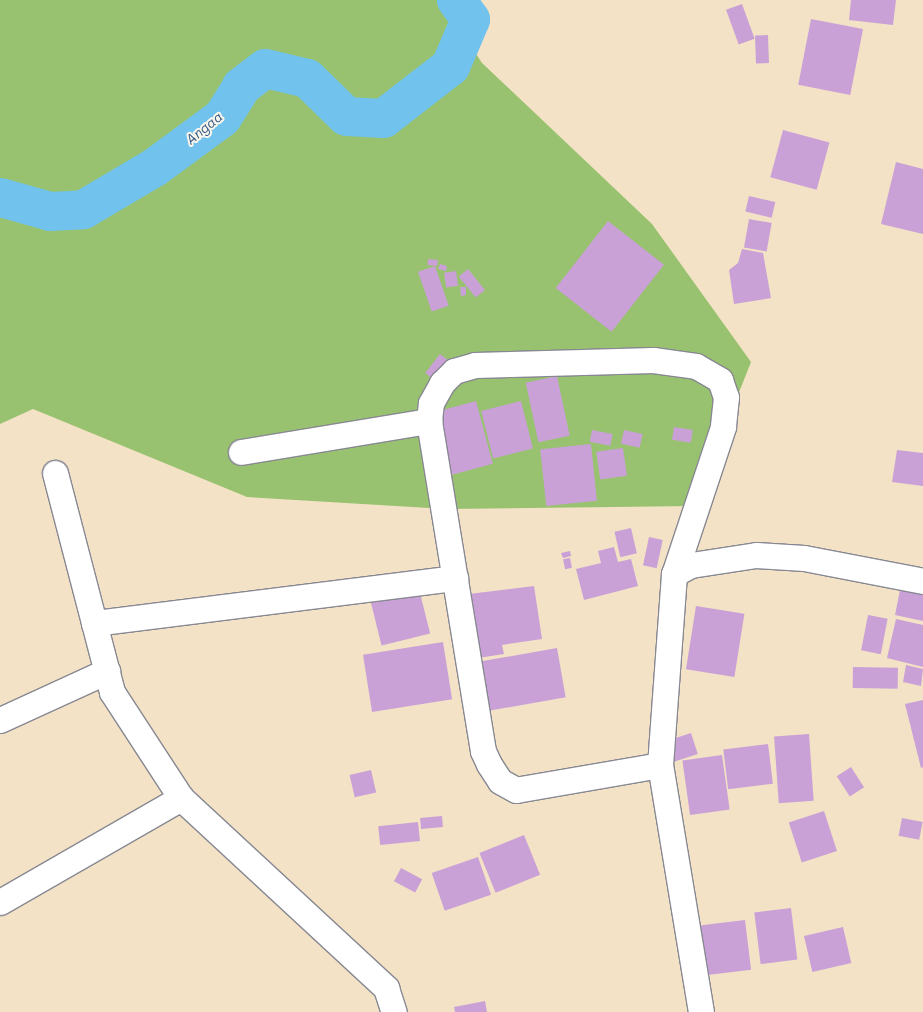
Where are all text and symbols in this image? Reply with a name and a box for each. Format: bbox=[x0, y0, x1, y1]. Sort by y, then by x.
water label: Angaa bbox=[182, 108, 226, 148]

